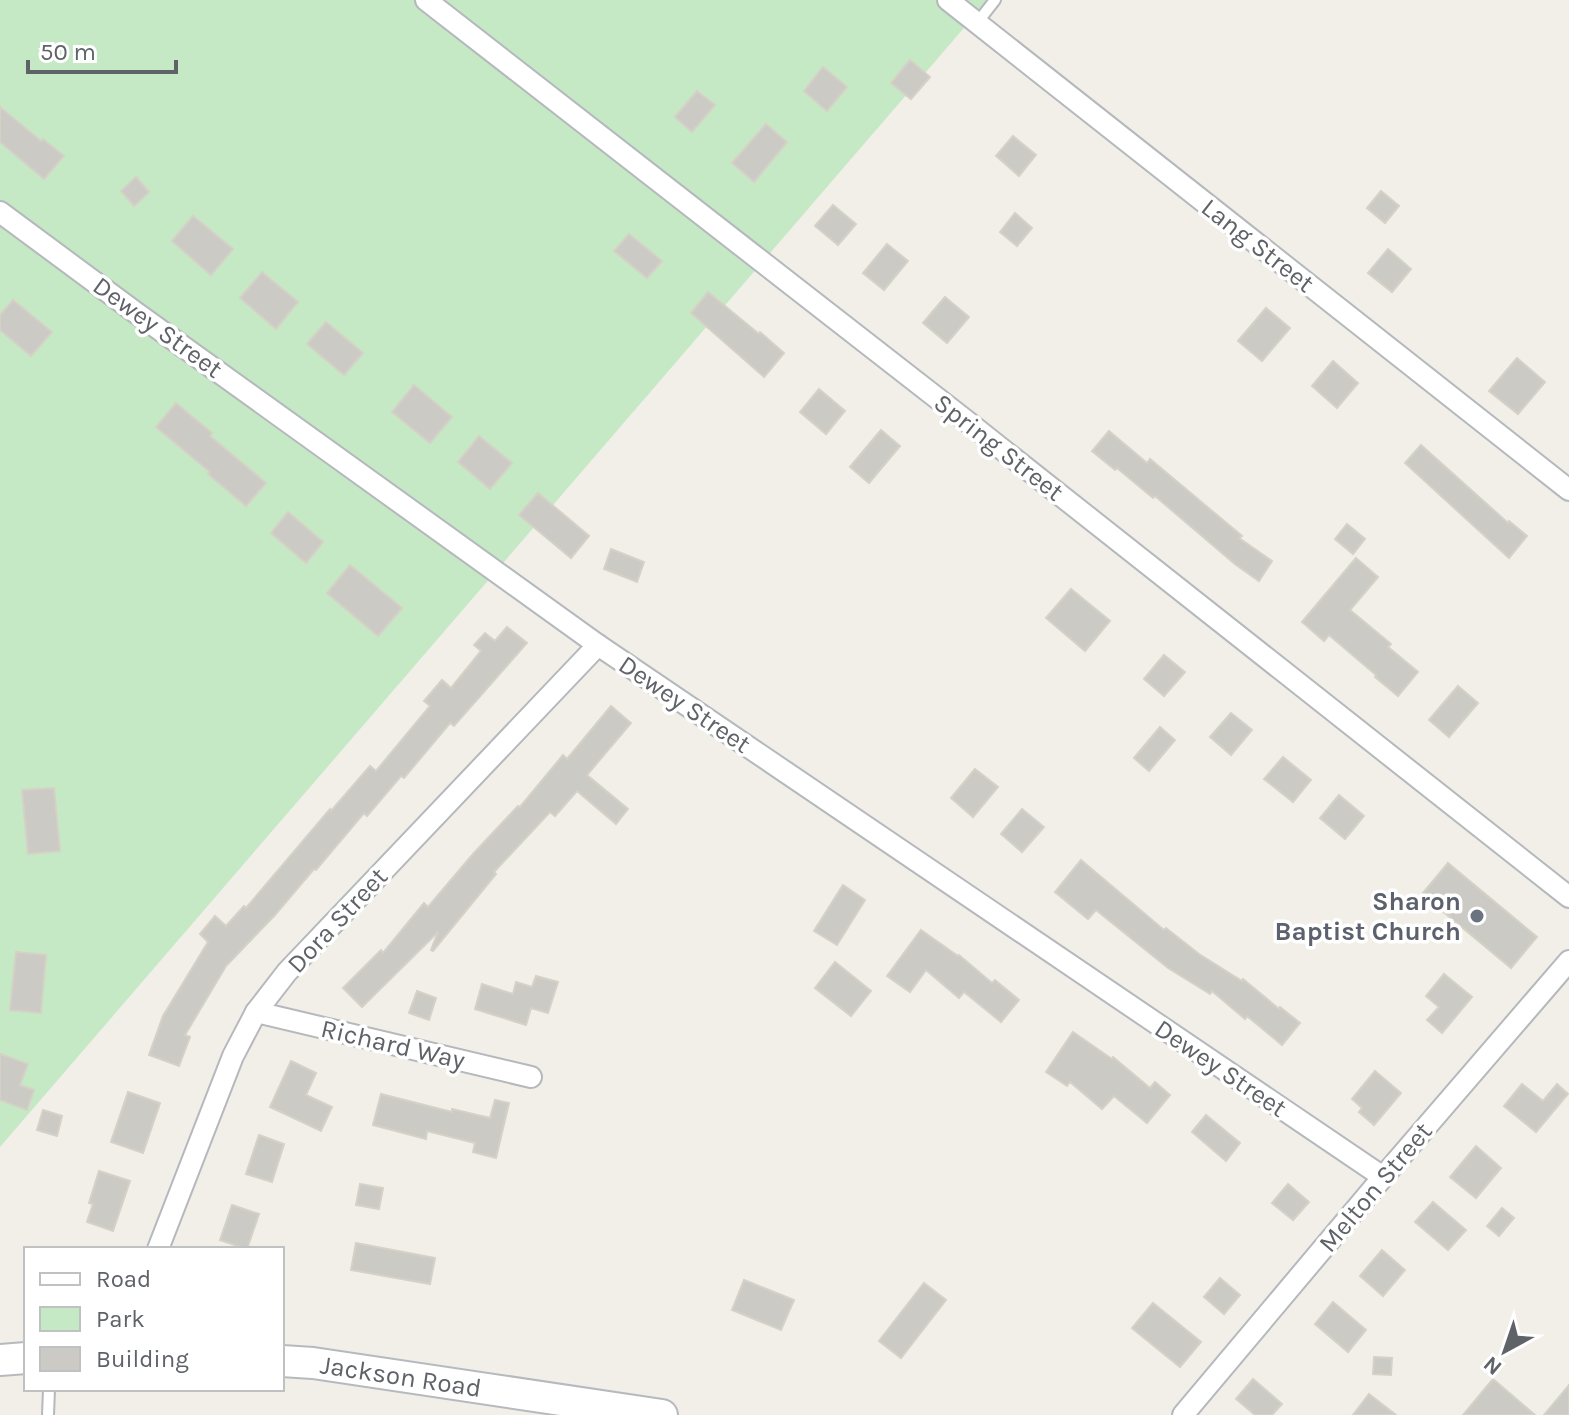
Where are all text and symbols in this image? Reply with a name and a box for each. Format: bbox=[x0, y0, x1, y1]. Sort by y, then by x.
scale bar bbox=[28, 24, 176, 74]
text: 50 m bbox=[40, 38, 96, 66]
street label: Lang Street bbox=[1195, 192, 1320, 299]
street label: Dewey Street bbox=[87, 270, 229, 385]
street label: Spring Street bbox=[928, 387, 1070, 508]
street label: Dewey Street bbox=[613, 649, 757, 760]
street label: Dora Street bbox=[281, 861, 394, 979]
place label: Sharon Baptist Church bbox=[1275, 886, 1461, 947]
marker: Sharon Baptist Church bbox=[1468, 907, 1486, 925]
street label: Richard Way bbox=[318, 1013, 468, 1076]
street label: Dewey Street bbox=[1149, 1013, 1293, 1124]
street label: Melton Street bbox=[1312, 1116, 1439, 1259]
legend bbox=[24, 1247, 284, 1391]
text: Road bbox=[96, 1265, 151, 1293]
text: Park bbox=[96, 1305, 145, 1333]
north arrow bbox=[1465, 1311, 1545, 1391]
text: Building bbox=[96, 1345, 189, 1373]
street label: Jackson Road bbox=[318, 1349, 484, 1404]
text: N bbox=[1478, 1351, 1507, 1381]

